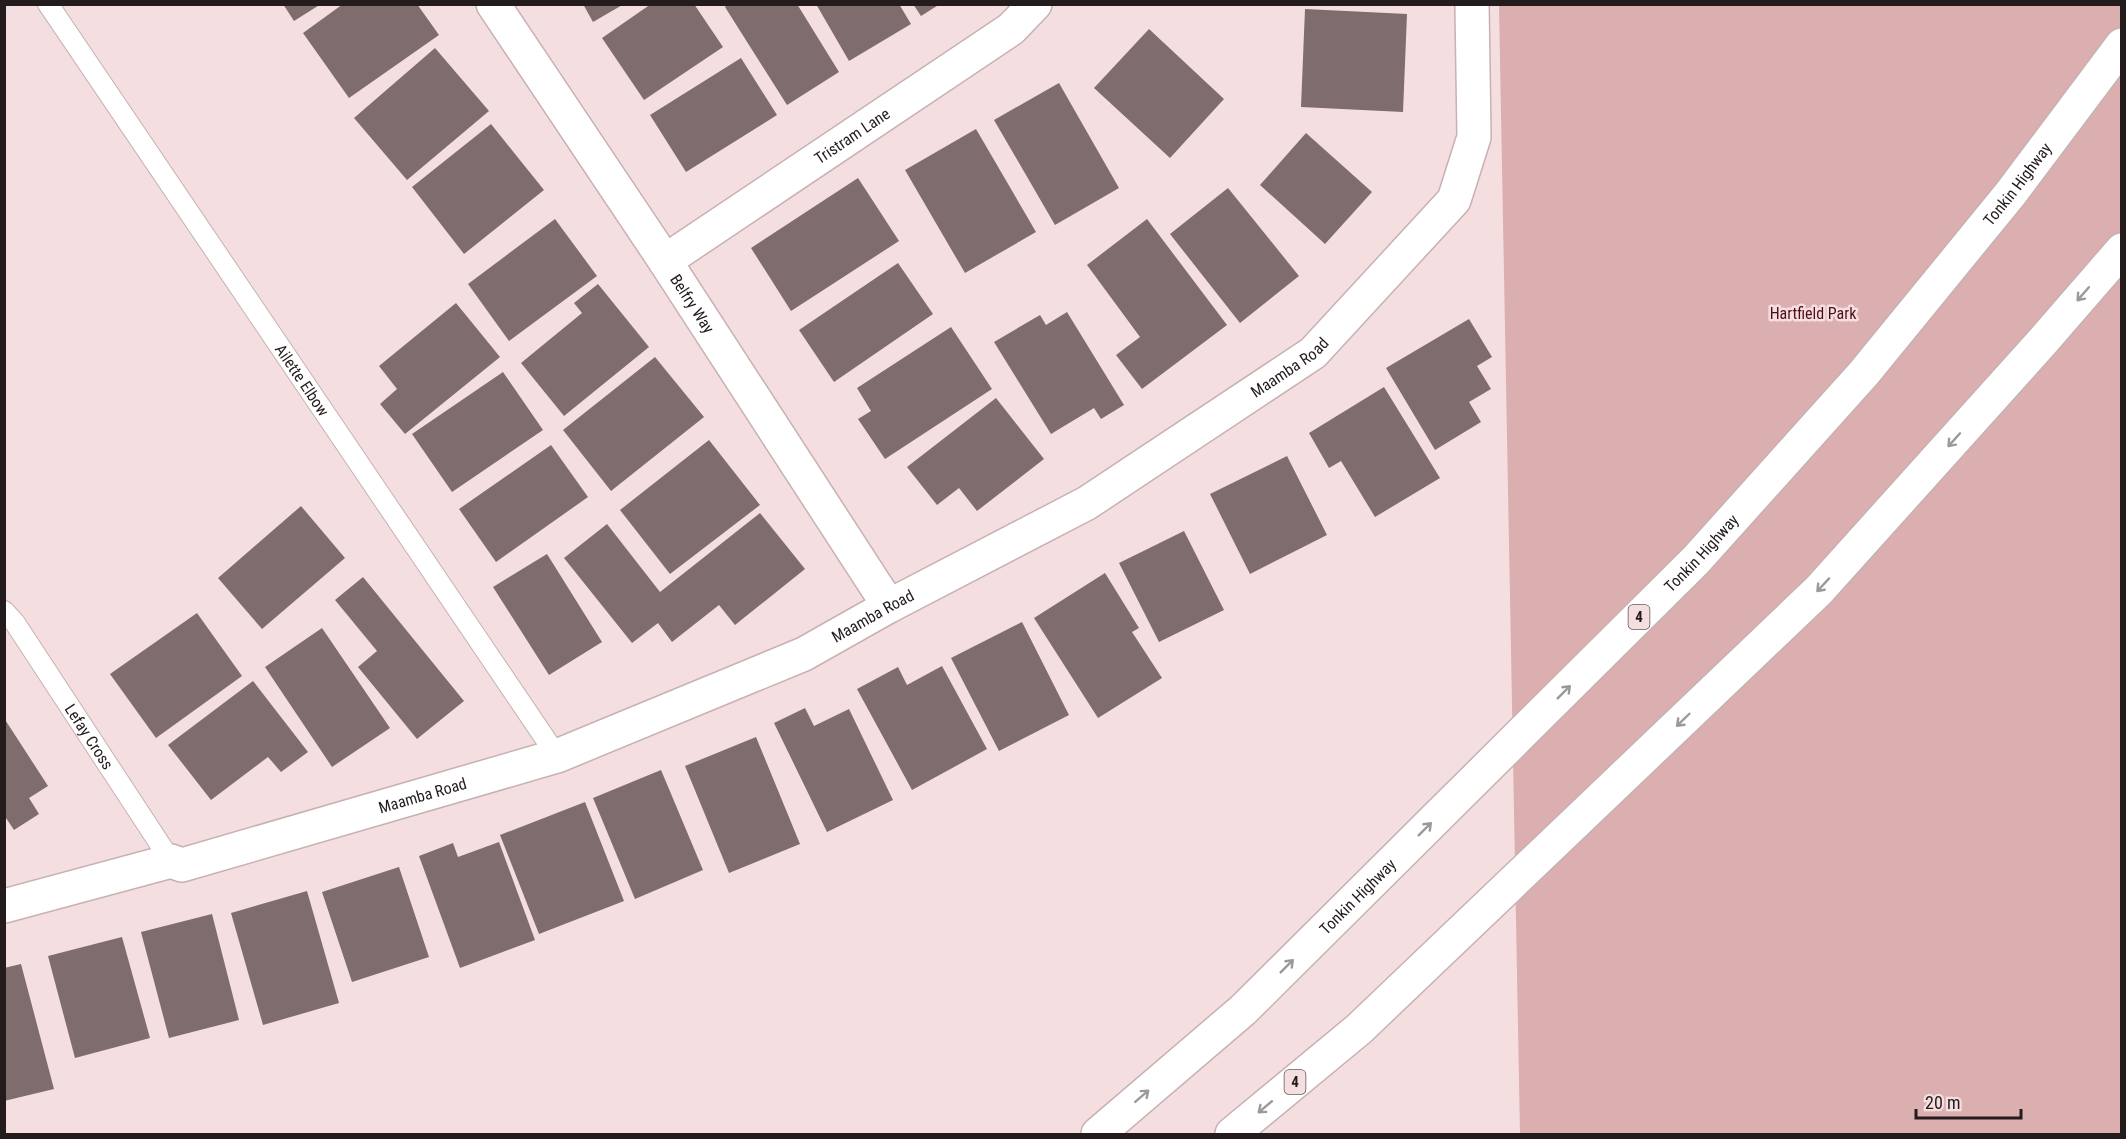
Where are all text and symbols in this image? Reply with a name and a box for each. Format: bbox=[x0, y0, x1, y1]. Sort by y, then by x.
street label: Tristram Lane bbox=[811, 104, 893, 168]
street label: Tonkin Highway bbox=[1979, 139, 2056, 229]
street label: Belfry Way bbox=[666, 271, 718, 337]
one-way arrow bbox=[2077, 286, 2090, 302]
park label: Hartfield Park bbox=[1770, 304, 1857, 323]
street label: Maamba Road bbox=[1247, 334, 1333, 402]
street label: Ailette Elbow bbox=[271, 341, 333, 420]
one-way arrow bbox=[1947, 432, 1961, 447]
street label: Tonkin Highway bbox=[1661, 510, 1743, 596]
one-way arrow bbox=[1816, 577, 1830, 592]
street label: Maamba Road bbox=[828, 586, 917, 646]
road number: 4 bbox=[1628, 605, 1650, 629]
one-way arrow bbox=[1557, 684, 1571, 699]
street label: Lefay Cross bbox=[61, 700, 117, 773]
one-way arrow bbox=[1675, 713, 1690, 727]
street label: Maamba Road bbox=[376, 774, 469, 817]
one-way arrow bbox=[1418, 821, 1433, 836]
street label: Tonkin Highway bbox=[1316, 855, 1400, 939]
one-way arrow bbox=[1279, 959, 1294, 973]
road number: 4 bbox=[1284, 1070, 1306, 1094]
scale bar bbox=[1916, 1082, 2021, 1120]
one-way arrow bbox=[1134, 1089, 1149, 1103]
text: 20 m bbox=[1925, 1092, 1960, 1113]
one-way arrow bbox=[1258, 1100, 1273, 1114]

